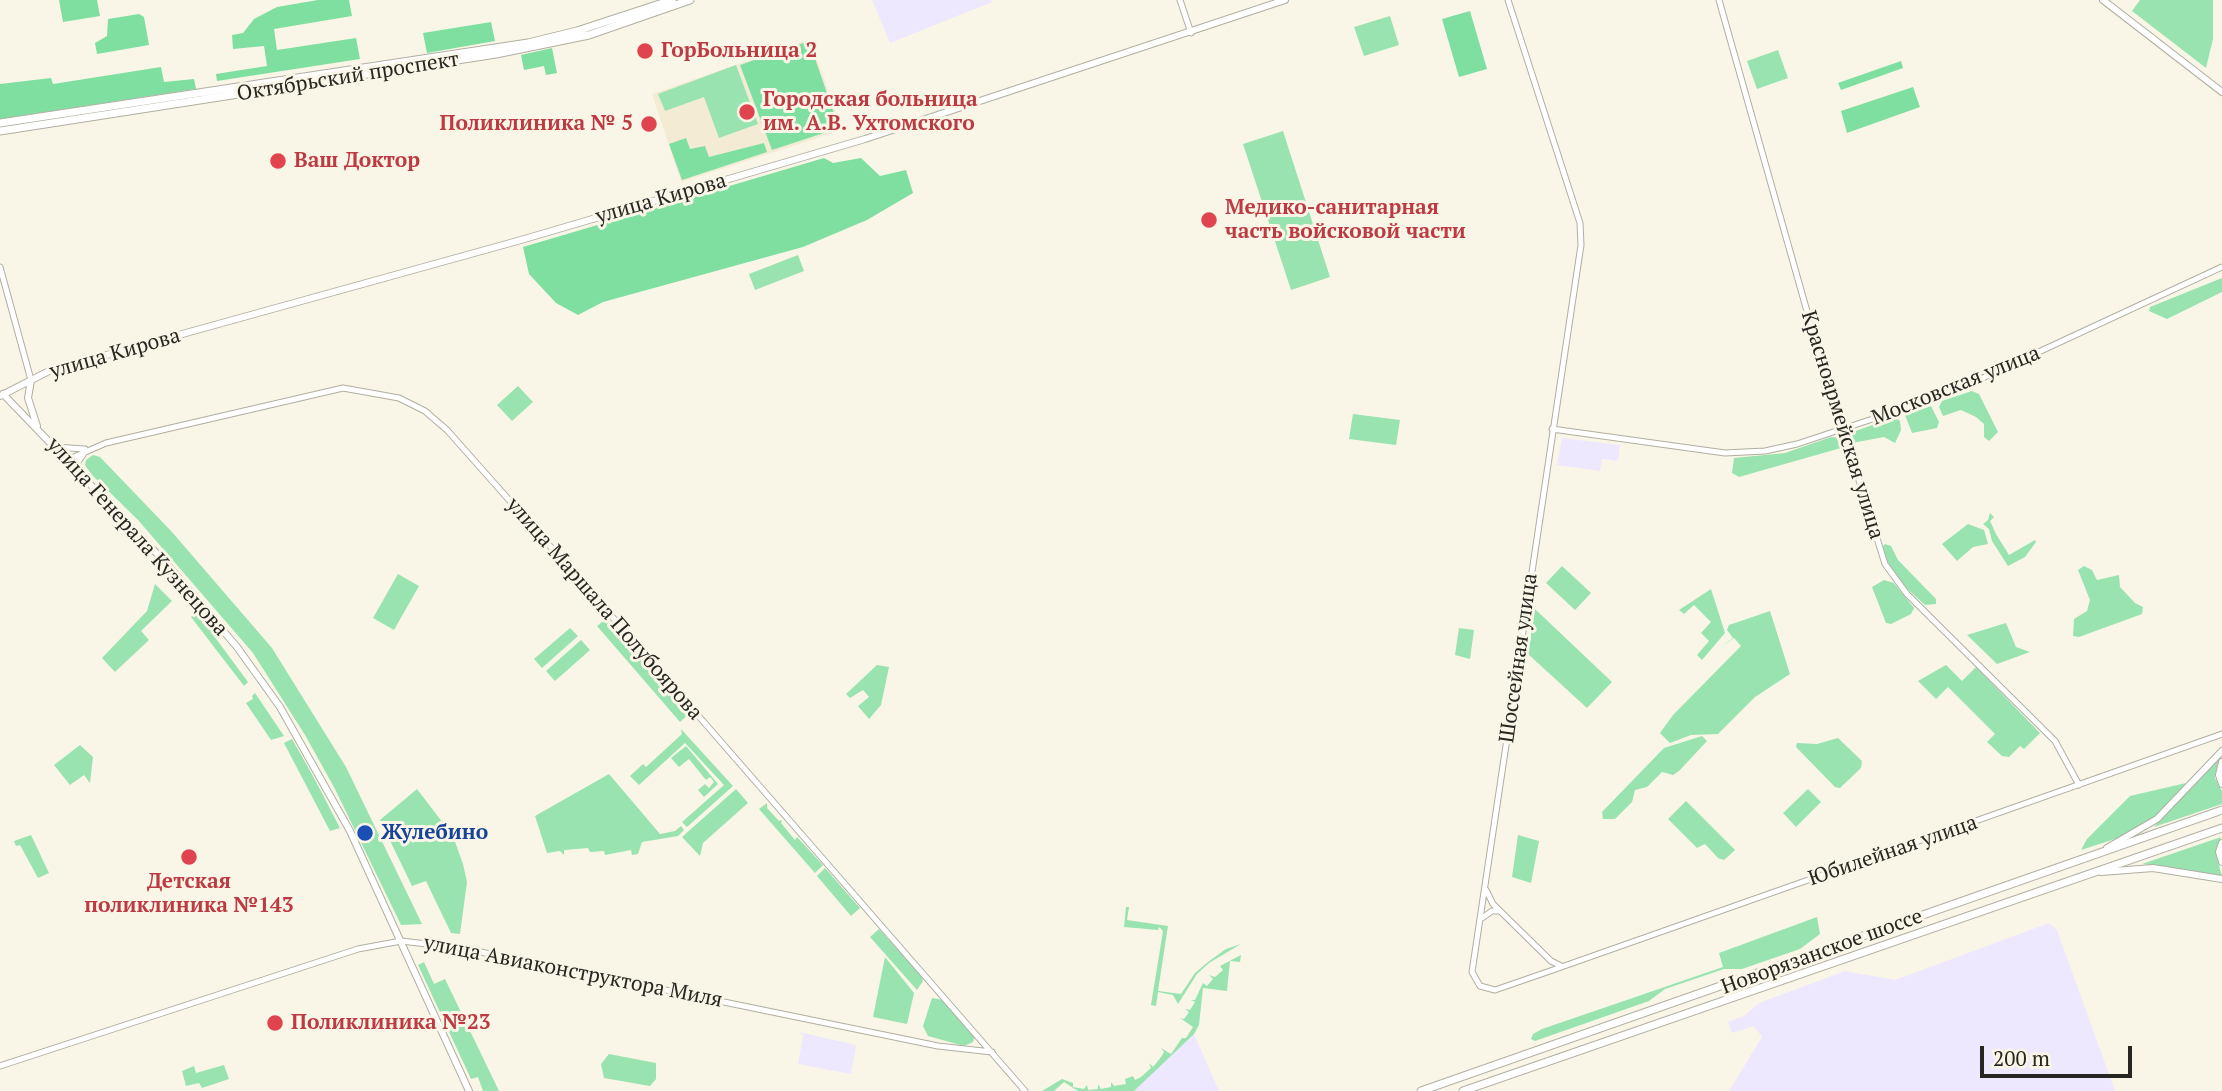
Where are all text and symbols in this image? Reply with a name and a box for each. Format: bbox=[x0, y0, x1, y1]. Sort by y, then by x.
place label: ГорБольница 2 bbox=[661, 38, 817, 64]
marker: ГорБольница 2 bbox=[635, 41, 655, 61]
street label: Октябрьский проспект bbox=[235, 47, 461, 107]
place label: Городская больница им. А.В. Ухтомского bbox=[763, 87, 978, 137]
marker: Городская больница им. А.В. Ухтомского bbox=[737, 102, 757, 122]
place label: Поликлиника № 5 bbox=[440, 111, 633, 137]
marker: Поликлиника № 5 bbox=[639, 114, 659, 134]
place label: Ваш Доктор bbox=[294, 148, 420, 174]
marker: Ваш Доктор bbox=[268, 151, 288, 171]
street label: улица Кирова bbox=[593, 168, 729, 230]
place label: Медико-санитарная часть войсковой части bbox=[1225, 195, 1466, 245]
marker: Медико-санитарная часть войсковой части bbox=[1199, 210, 1219, 230]
street label: Красноармейская улица bbox=[1795, 308, 1889, 542]
street label: улица Кирова bbox=[47, 323, 183, 385]
street label: Московская улица bbox=[1868, 341, 2044, 431]
street label: улица Генерала Кузнецова bbox=[41, 432, 233, 642]
street label: улица Маршала Полубоярова bbox=[501, 493, 707, 725]
street label: Шоссейная улица bbox=[1495, 572, 1543, 744]
street label: Юбилейная улица bbox=[1805, 810, 1981, 892]
place label: Жулебино bbox=[381, 820, 488, 846]
marker: Жулебино bbox=[355, 823, 375, 843]
marker: Детская поликлиника №143 bbox=[179, 847, 199, 867]
place label: Детская поликлиника №143 bbox=[84, 869, 294, 919]
street label: Новорязанское шоссе bbox=[1718, 904, 1926, 1000]
street label: улица Авиаконструктора Миля bbox=[421, 931, 725, 1013]
place label: Поликлиника №23 bbox=[291, 1010, 491, 1036]
marker: Поликлиника №23 bbox=[265, 1013, 285, 1033]
scale bar bbox=[1984, 1032, 2136, 1076]
text: 200 m bbox=[1993, 1044, 2050, 1072]

